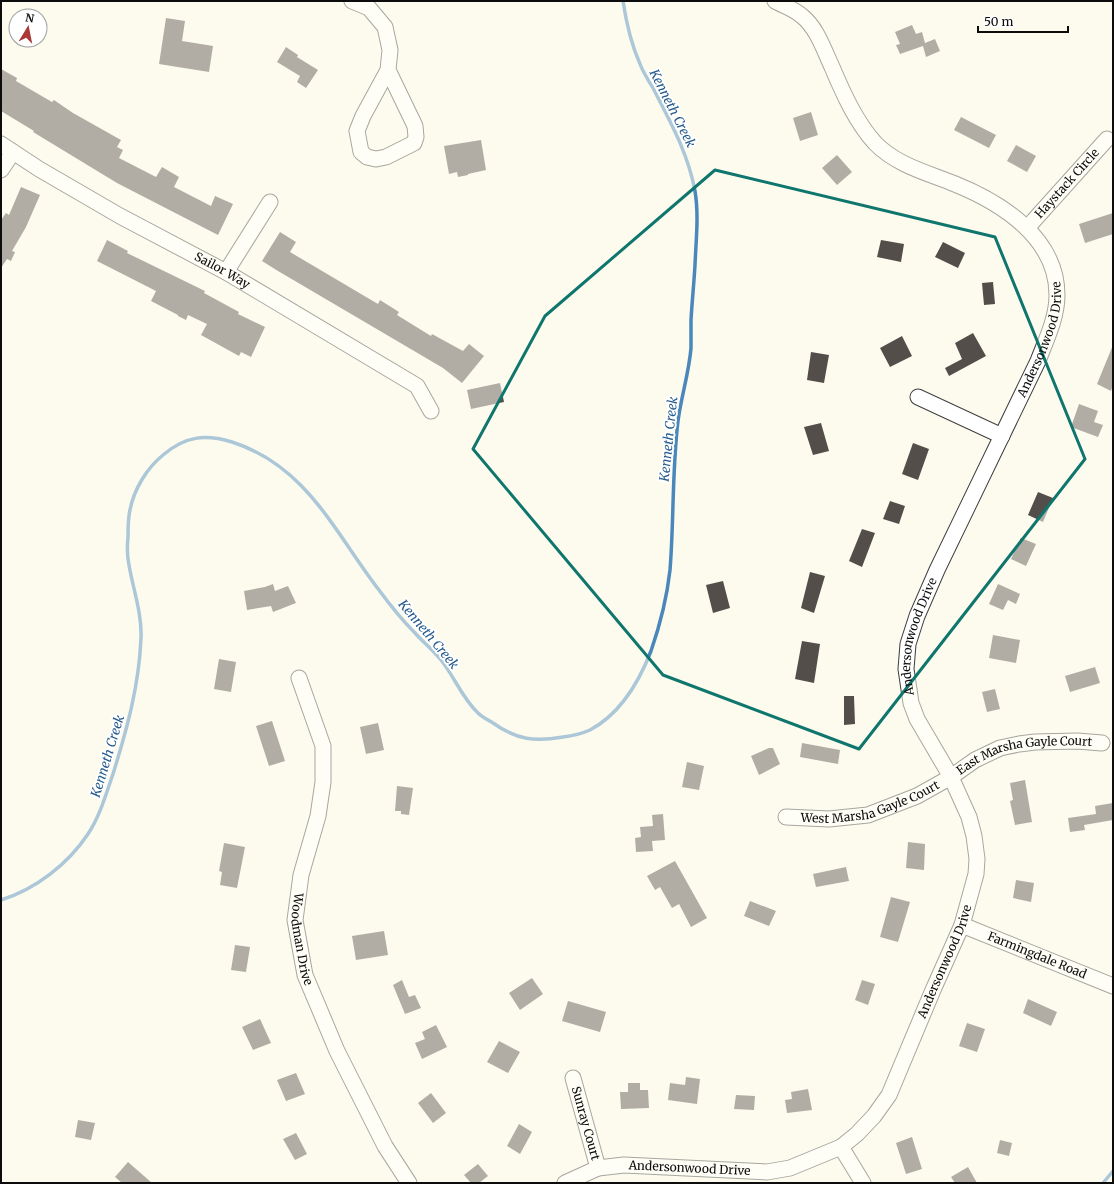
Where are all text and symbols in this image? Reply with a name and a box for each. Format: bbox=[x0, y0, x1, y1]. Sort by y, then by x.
north arrow bbox=[8, 8, 48, 48]
scale bar bbox=[978, 8, 1068, 34]
text: N bbox=[24, 11, 36, 26]
text: 50 m bbox=[984, 14, 1013, 29]
water label: Kenneth Creek bbox=[645, 65, 699, 150]
street label: Haystack Circle bbox=[1031, 145, 1102, 221]
street label: Sailor Way bbox=[192, 249, 253, 292]
street label: Andersonwood Drive bbox=[1013, 281, 1064, 400]
water label: Kenneth Creek bbox=[655, 396, 681, 483]
street label: Andersonwood Drive bbox=[898, 575, 940, 697]
water label: Kenneth Creek bbox=[394, 595, 463, 672]
water label: Kenneth Creek bbox=[87, 713, 128, 800]
street label: East Marsha Gayle Court bbox=[953, 733, 1093, 778]
street label: West Marsha Gayle Court bbox=[799, 777, 942, 826]
street label: Woodman Drive bbox=[288, 891, 317, 988]
street label: Andersonwood Drive bbox=[914, 903, 974, 1021]
street label: Farmingdale Road bbox=[986, 928, 1089, 982]
street label: Sunray Court bbox=[569, 1085, 604, 1162]
street label: Andersonwood Drive bbox=[627, 1157, 751, 1178]

